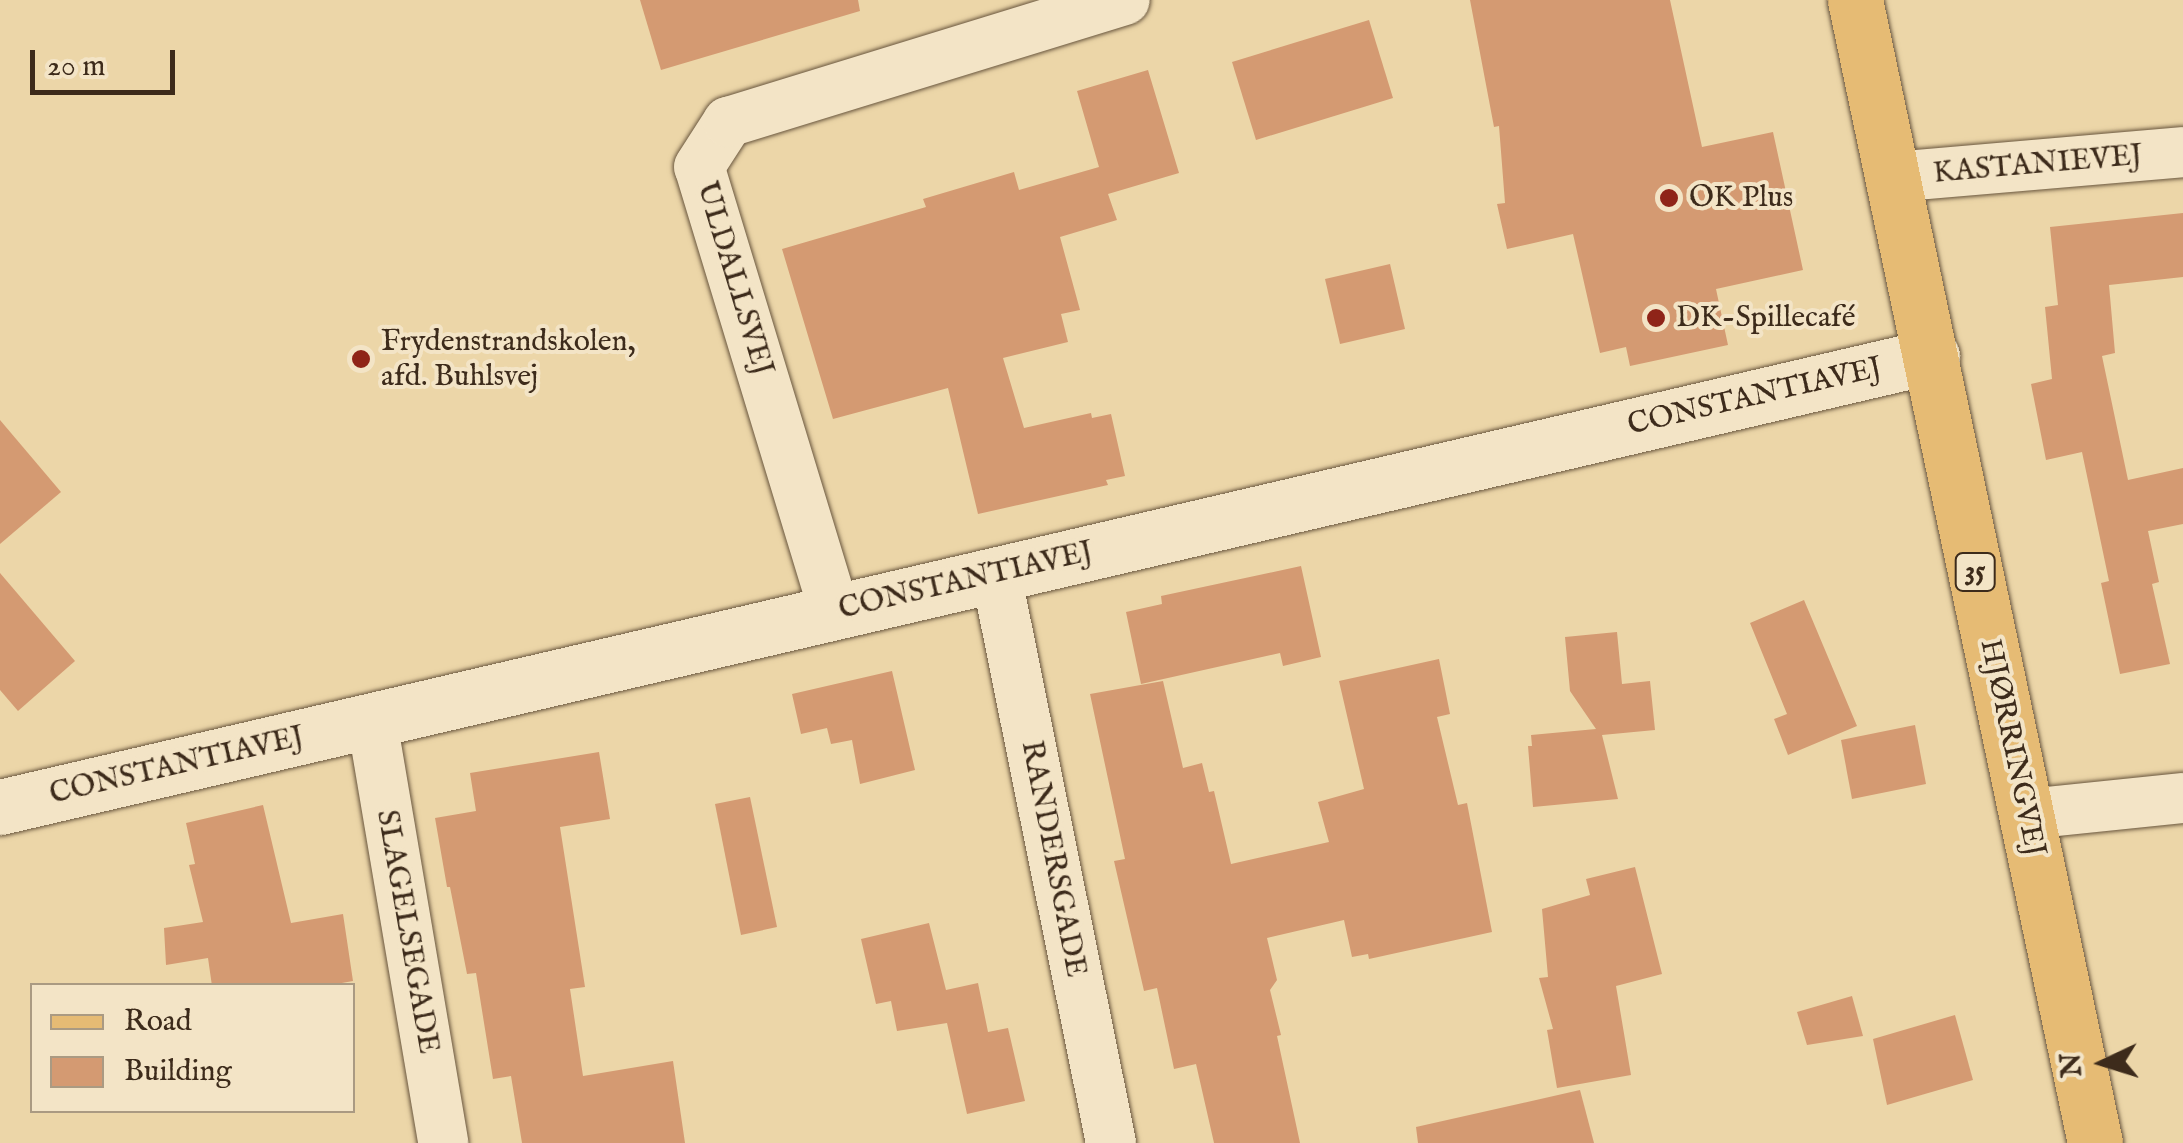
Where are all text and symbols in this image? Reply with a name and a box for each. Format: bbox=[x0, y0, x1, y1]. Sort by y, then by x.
scale bar bbox=[35, 30, 180, 92]
text: 20 m bbox=[47, 48, 106, 86]
street label: KASTANIEVEJ bbox=[1932, 138, 2144, 192]
street label: ULDALLSVEJ bbox=[687, 178, 781, 380]
place label: OK Plus bbox=[1689, 180, 1793, 216]
marker: OK Plus bbox=[1658, 187, 1680, 209]
place label: DK-Spillecafé bbox=[1676, 300, 1855, 336]
marker: DK-Spillecafé bbox=[1645, 307, 1667, 329]
place label: Frydenstrandskolen, afd. Buhlsvej bbox=[381, 324, 636, 394]
marker: Frydenstrandskolen, afd. Buhlsvej bbox=[350, 348, 372, 370]
street label: CONSTANTIAVEJ bbox=[1624, 350, 1886, 444]
street label: CONSTANTIAVEJ bbox=[835, 534, 1097, 628]
road number: 35 bbox=[1952, 549, 1998, 595]
street label: HJØRRINGVEJ bbox=[1971, 636, 2053, 860]
street label: CONSTANTIAVEJ bbox=[46, 719, 308, 813]
street label: RANDERSGADE bbox=[1012, 738, 1094, 980]
street label: SLAGELSEGADE bbox=[368, 807, 446, 1057]
legend bbox=[30, 983, 355, 1113]
text: Road bbox=[124, 1003, 192, 1041]
north arrow bbox=[2053, 1013, 2153, 1113]
text: N bbox=[2054, 1052, 2091, 1078]
text: Building bbox=[124, 1053, 232, 1091]

